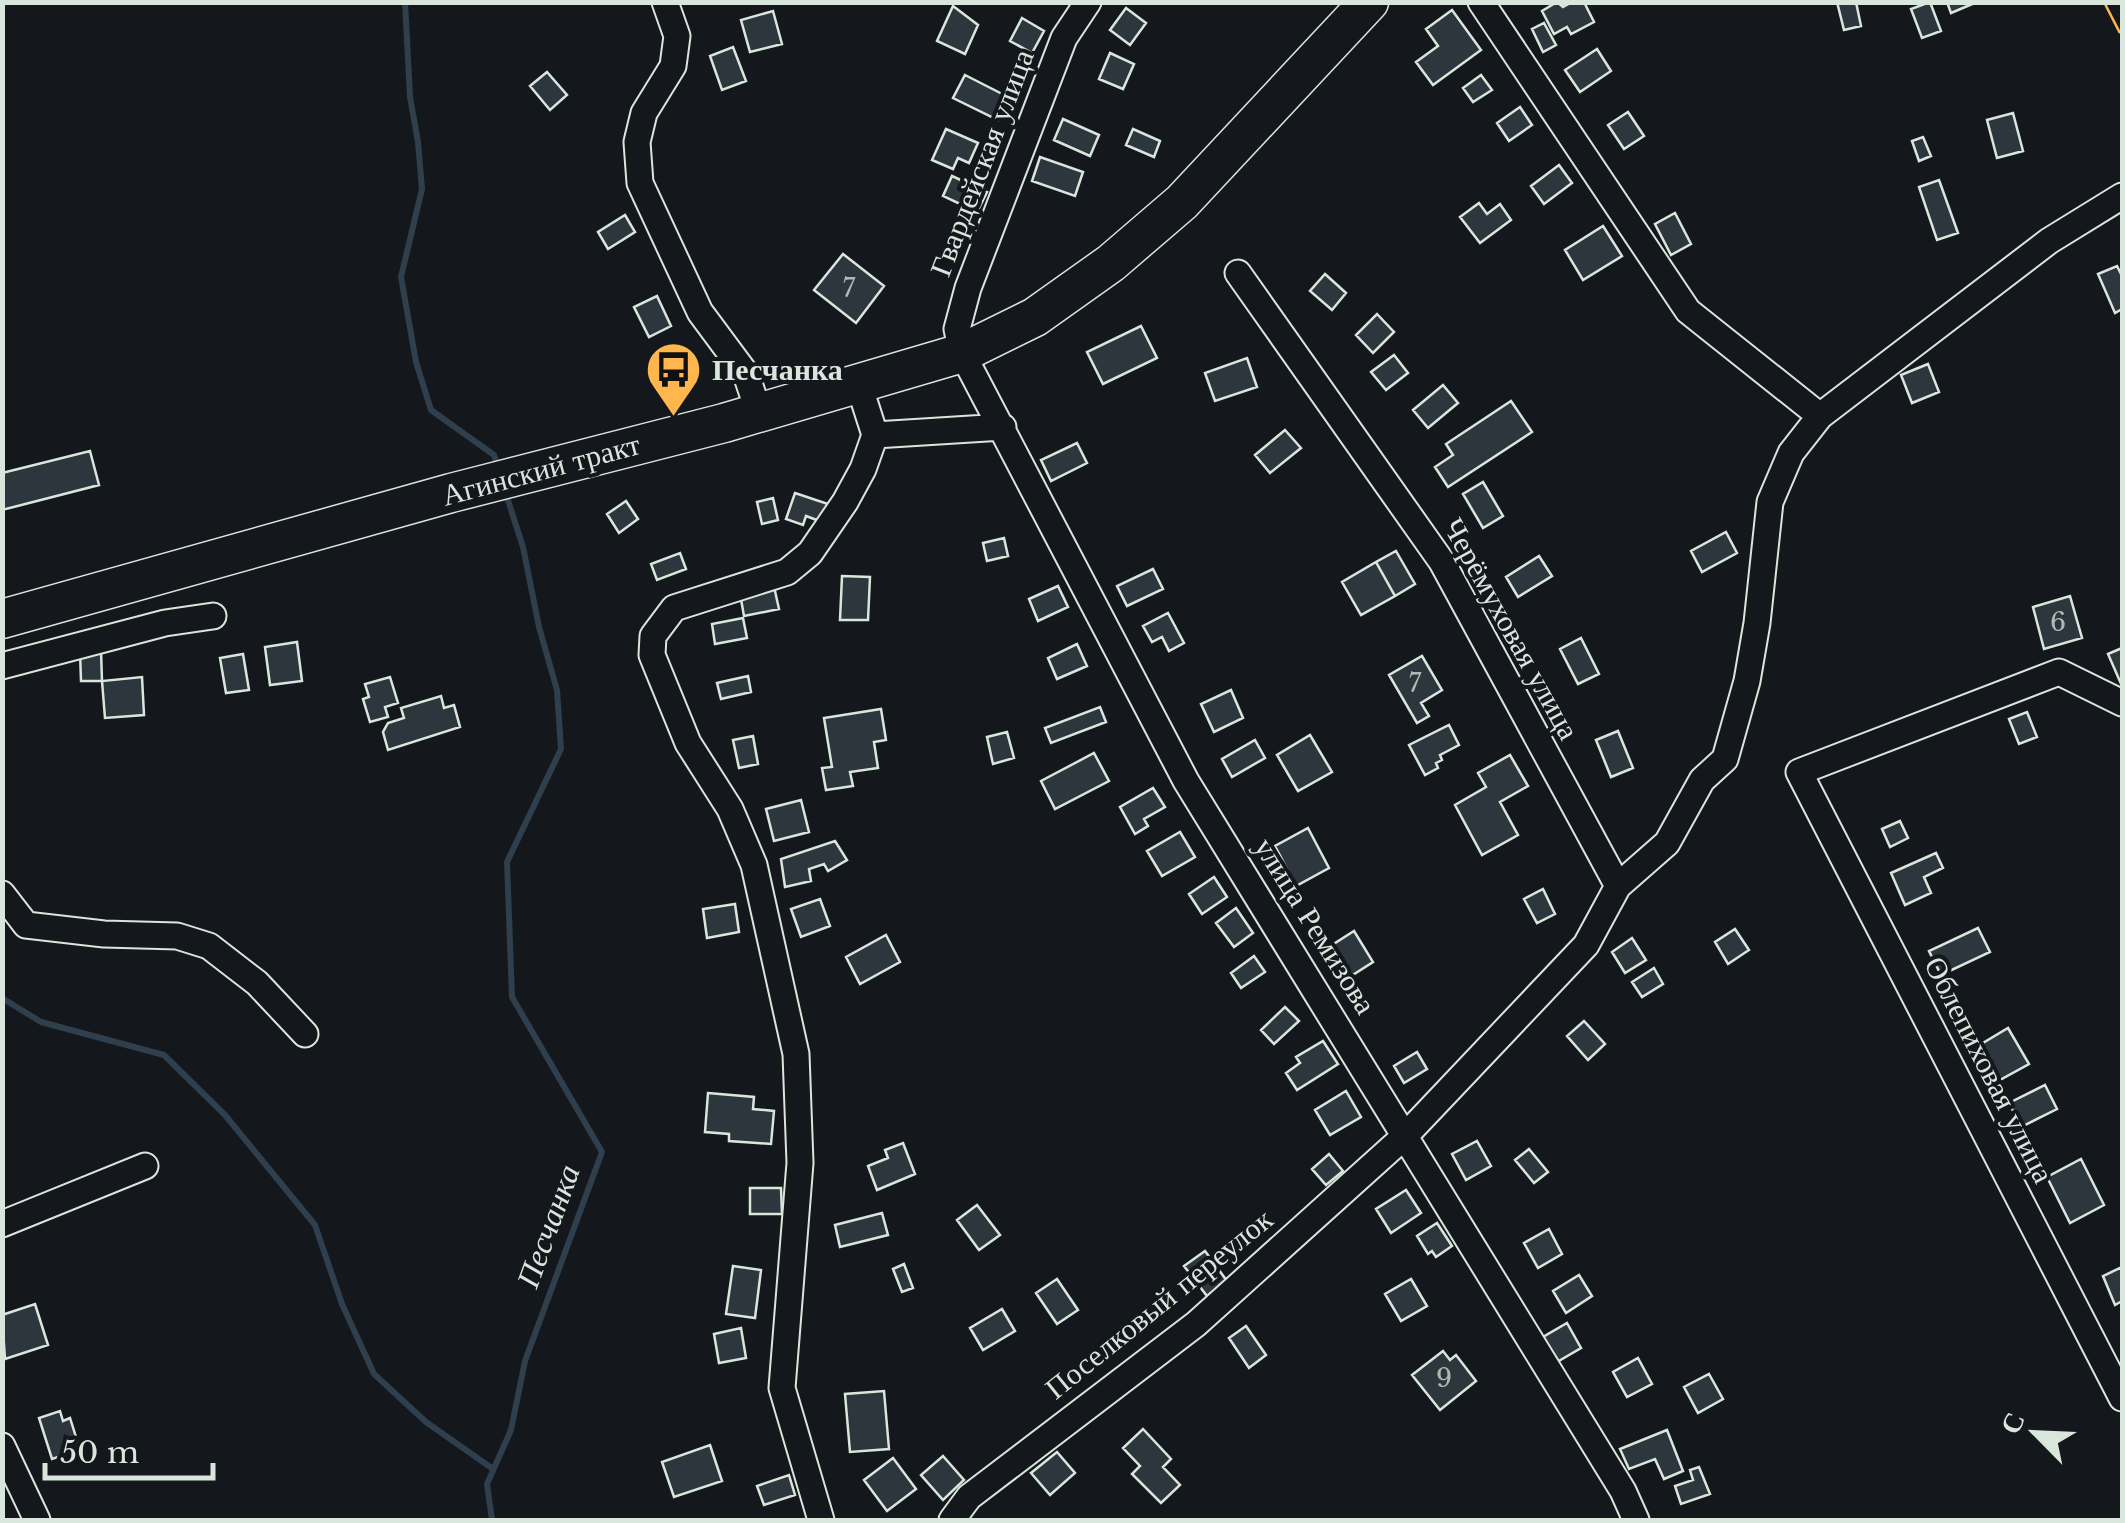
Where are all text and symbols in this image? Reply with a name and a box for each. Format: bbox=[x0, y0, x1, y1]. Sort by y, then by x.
street label: Гвардейская улица bbox=[921, 44, 1042, 281]
house number: 7 bbox=[843, 273, 856, 304]
bus stop icon: Песчанка bbox=[643, 340, 703, 419]
place label: Песчанка bbox=[712, 351, 843, 388]
street label: Агинский тракт bbox=[438, 425, 644, 514]
street label: Черёмуховая улица bbox=[1435, 512, 1588, 746]
house number: 6 bbox=[2050, 607, 2066, 638]
house number: 7 bbox=[1409, 668, 1422, 699]
street label: улица Ремизова bbox=[1246, 831, 1384, 1021]
street label: Облепиховая улица bbox=[1916, 950, 2062, 1189]
water label: Песчанка bbox=[507, 1159, 589, 1294]
street label: Поселковый переулок bbox=[1038, 1200, 1280, 1407]
house number: 9 bbox=[1436, 1363, 1452, 1394]
north arrow bbox=[1985, 1383, 2085, 1483]
text: С bbox=[1993, 1407, 2033, 1439]
scale bar bbox=[45, 1418, 212, 1480]
text: 50 m bbox=[60, 1434, 139, 1471]

